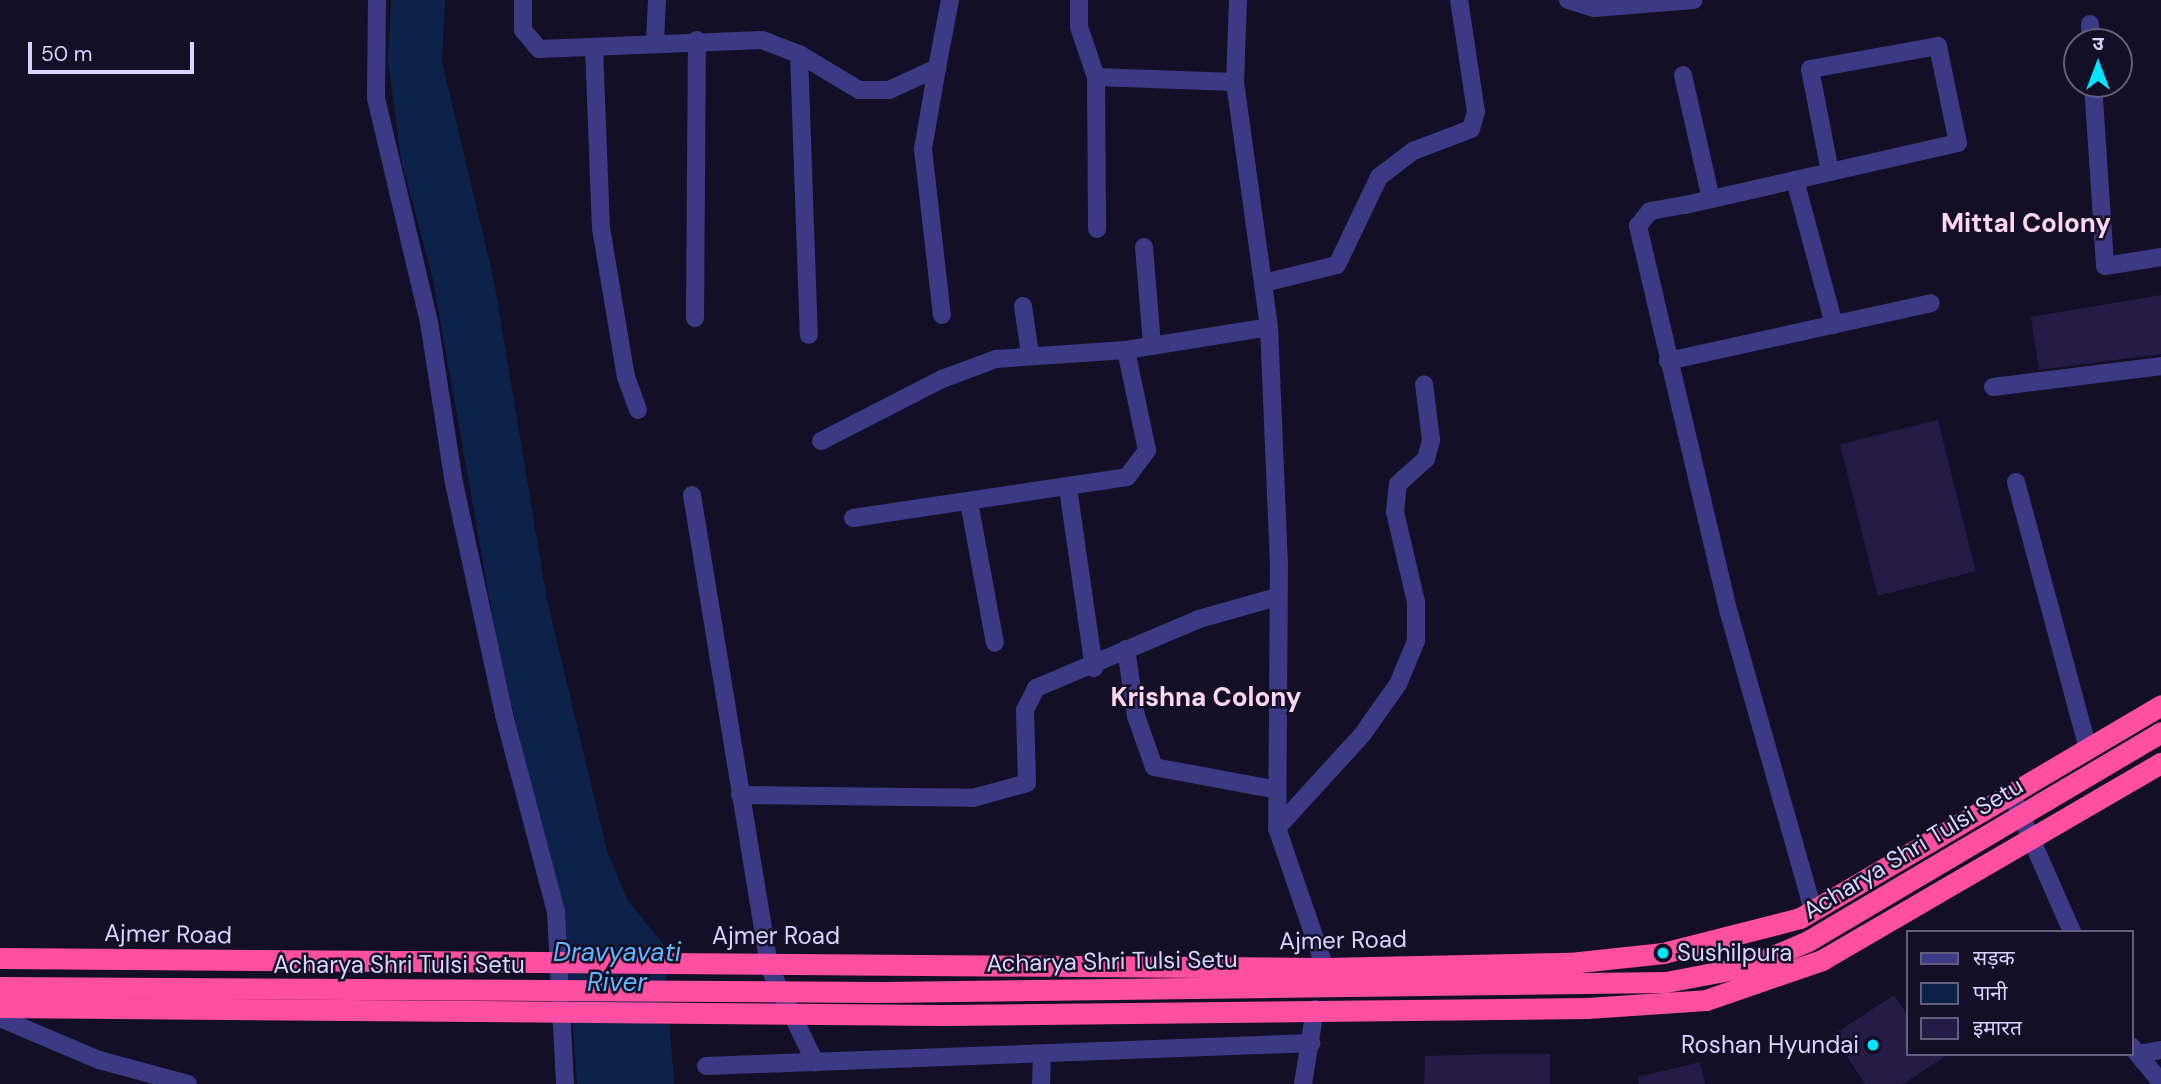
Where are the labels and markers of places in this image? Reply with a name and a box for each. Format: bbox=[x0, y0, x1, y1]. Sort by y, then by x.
place label: Sushilpura bbox=[1677, 939, 1792, 967]
marker: Sushilpura bbox=[1655, 945, 1671, 961]
place label: Roshan Hyundai bbox=[1681, 1031, 1859, 1059]
marker: Roshan Hyundai bbox=[1865, 1037, 1881, 1053]

